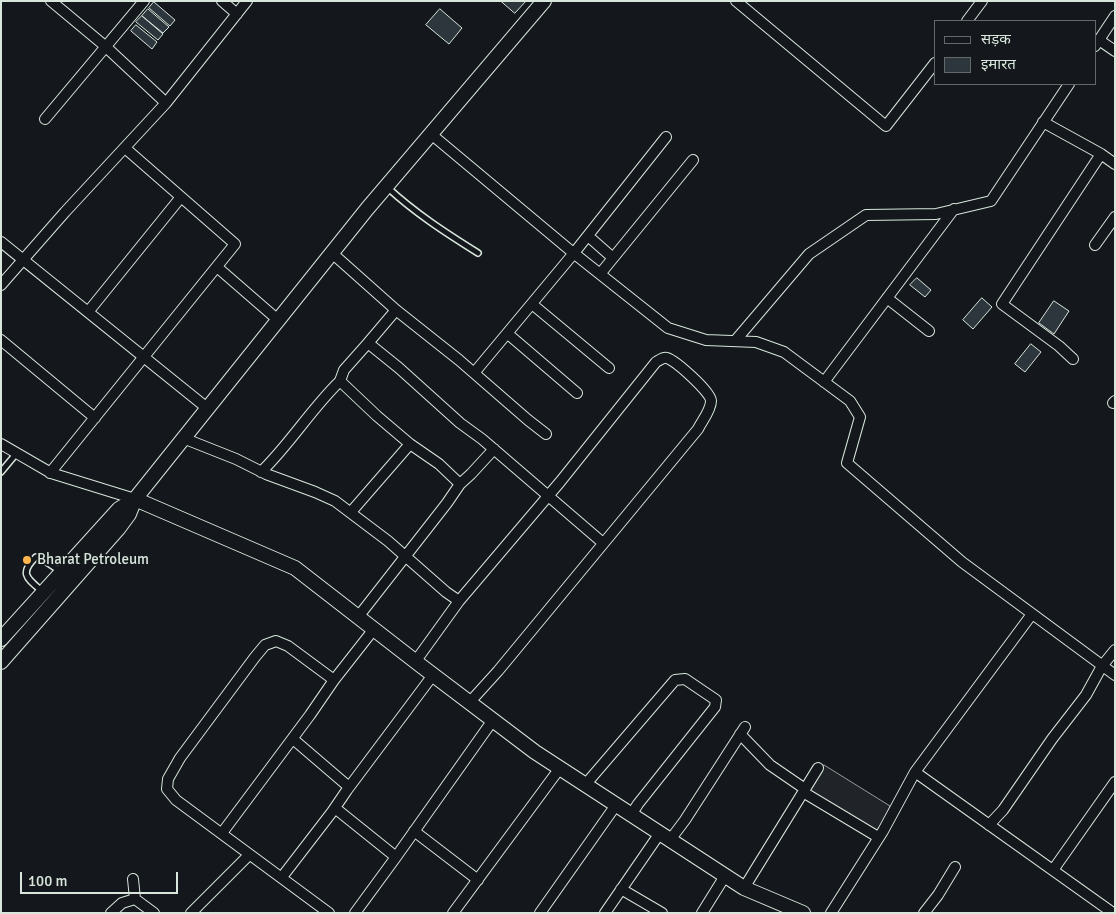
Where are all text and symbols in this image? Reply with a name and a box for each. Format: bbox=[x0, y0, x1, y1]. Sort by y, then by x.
legend bbox=[934, 20, 1096, 85]
text: सड़क bbox=[981, 30, 1011, 48]
text: इमारत bbox=[981, 55, 1016, 73]
place label: Bharat Petroleum bbox=[37, 551, 149, 569]
marker: Bharat Petroleum bbox=[21, 554, 33, 566]
scale bar bbox=[22, 862, 180, 894]
text: 100 m bbox=[28, 872, 68, 890]

